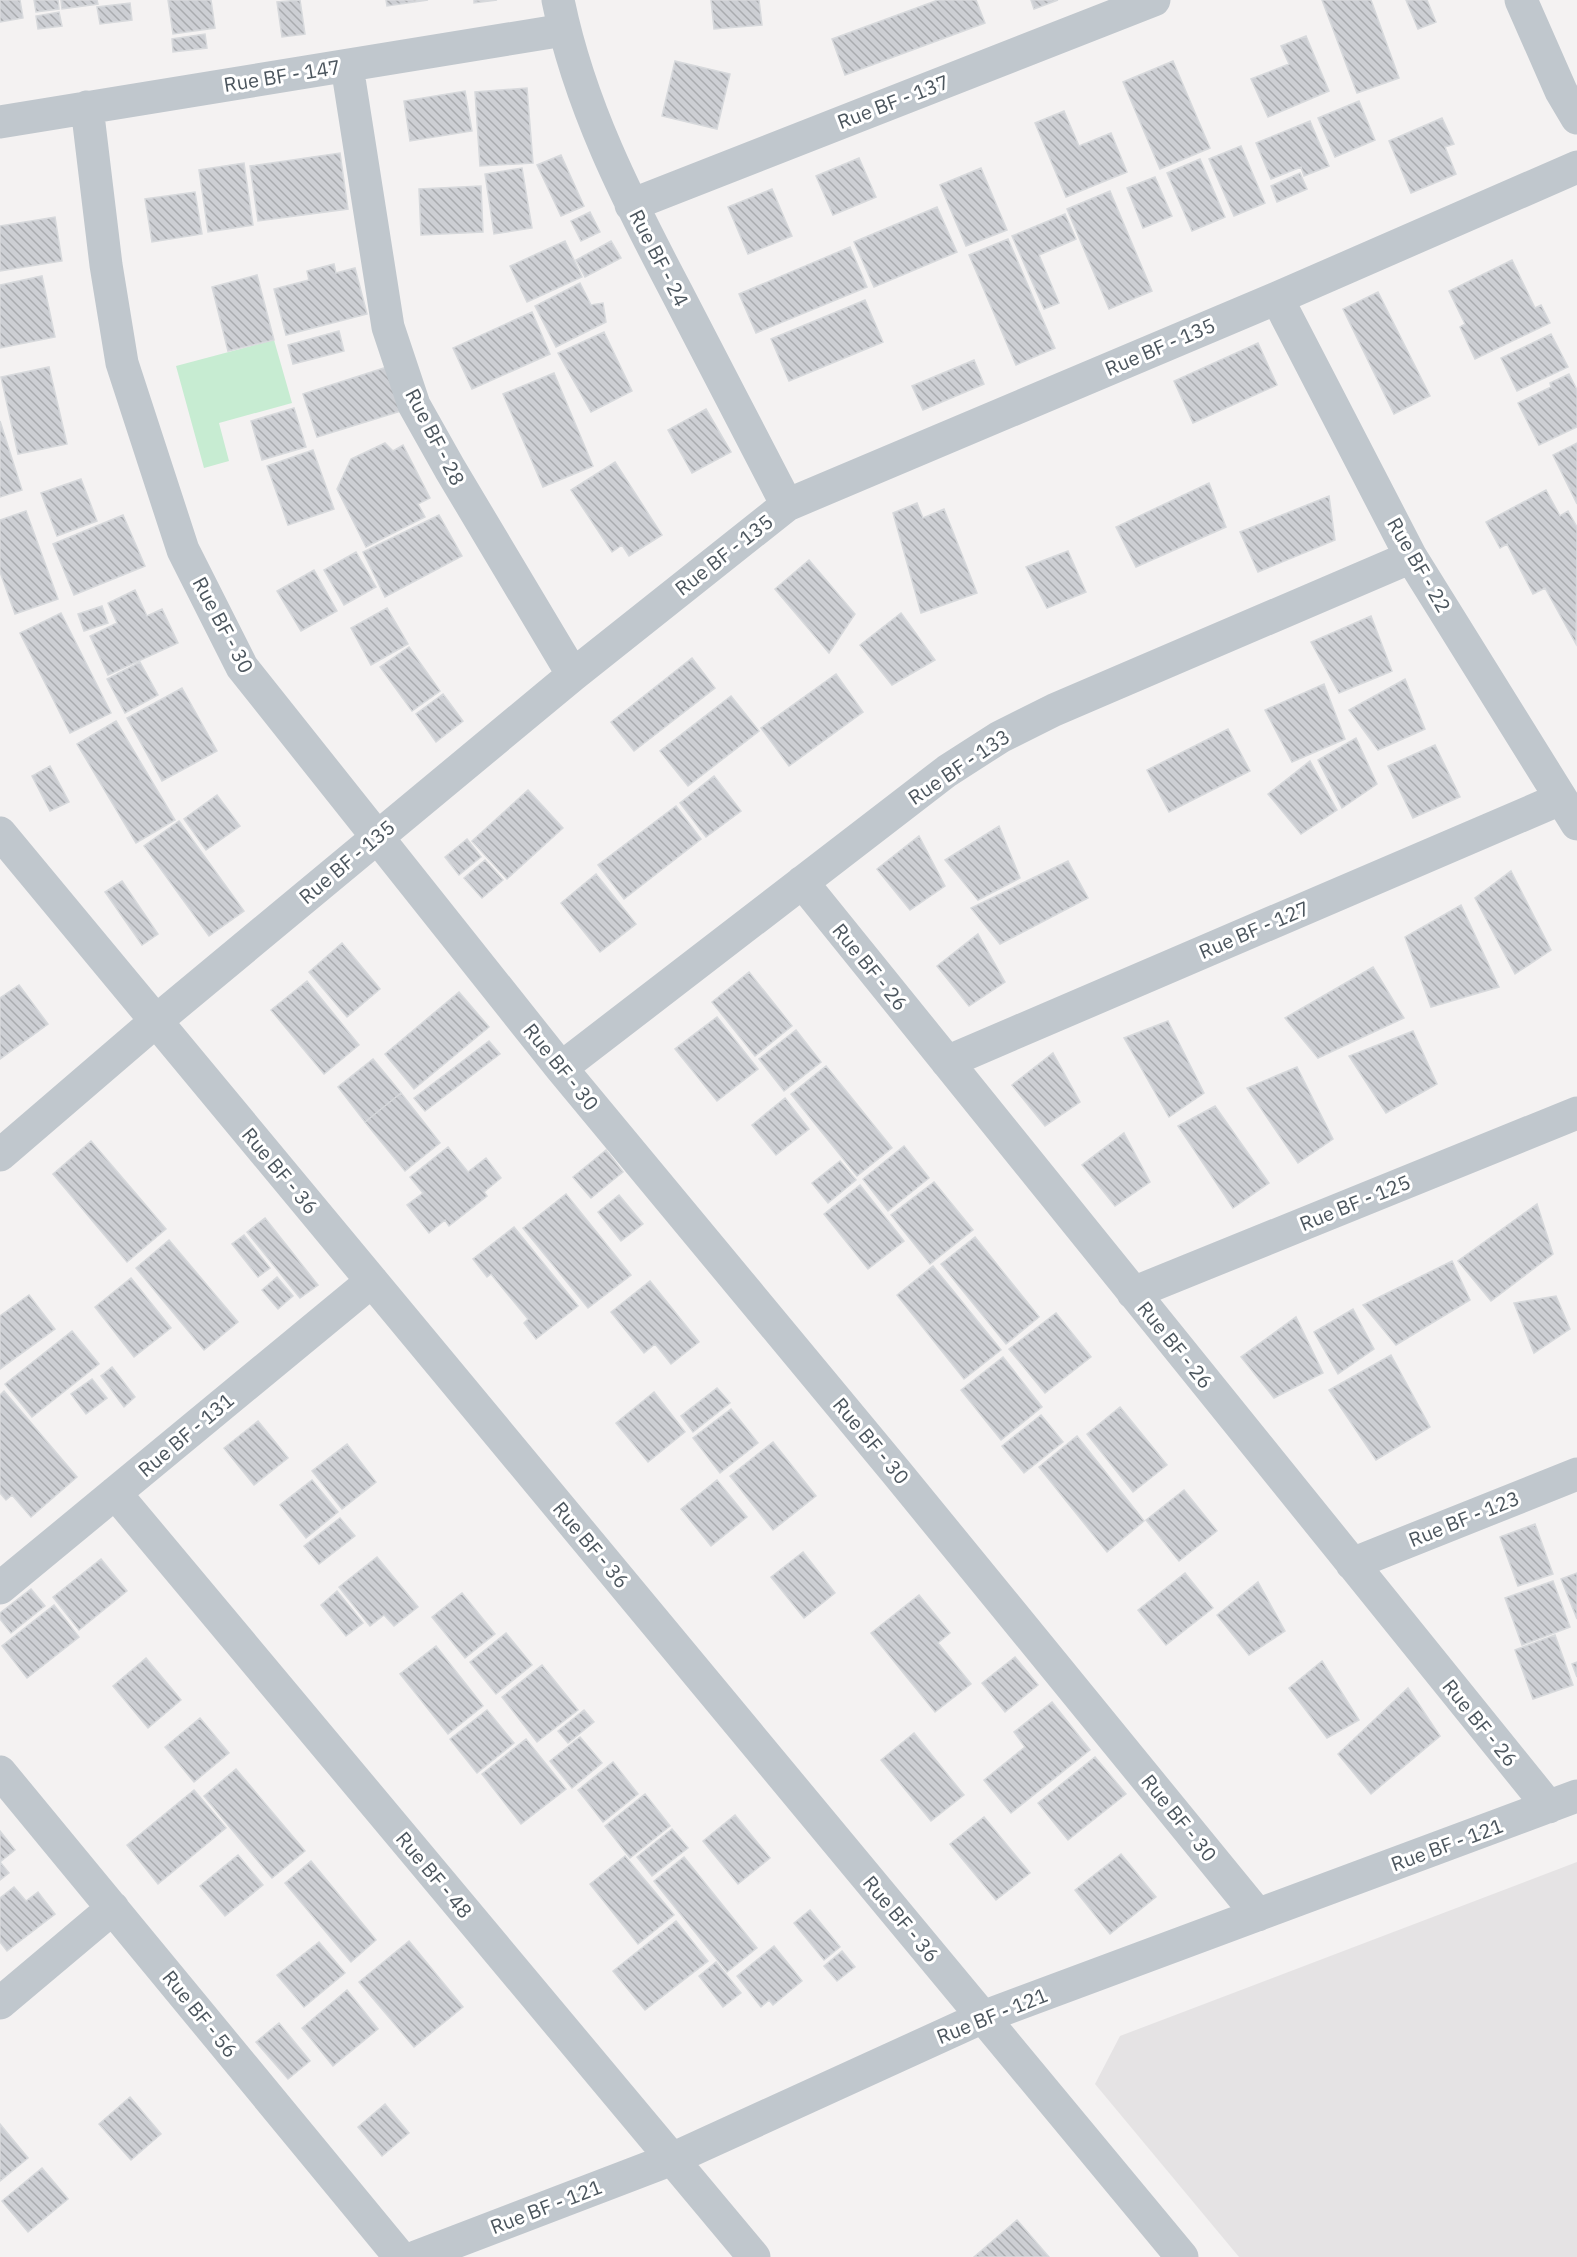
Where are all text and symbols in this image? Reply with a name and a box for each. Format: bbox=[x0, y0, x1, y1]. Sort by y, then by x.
street label: Rue BF - 147 bbox=[222, 53, 342, 98]
street label: Rue BF - 137 bbox=[833, 68, 953, 135]
street label: Rue BF - 24 bbox=[623, 205, 695, 311]
street label: Rue BF - 135 bbox=[1100, 311, 1219, 382]
street label: Rue BF - 28 bbox=[399, 384, 471, 490]
street label: Rue BF - 135 bbox=[669, 508, 778, 601]
street label: Rue BF - 22 bbox=[1381, 512, 1458, 617]
street label: Rue BF - 30 bbox=[187, 572, 260, 678]
street label: Rue BF - 133 bbox=[902, 723, 1015, 811]
street label: Rue BF - 135 bbox=[293, 814, 400, 910]
street label: Rue BF - 127 bbox=[1194, 894, 1313, 965]
street label: Rue BF - 26 bbox=[827, 917, 914, 1016]
street label: Rue BF - 30 bbox=[518, 1017, 605, 1116]
street label: Rue BF - 36 bbox=[236, 1122, 325, 1220]
street label: Rue BF - 125 bbox=[1295, 1168, 1414, 1237]
street label: Rue BF - 26 bbox=[1132, 1295, 1219, 1394]
street label: Rue BF - 131 bbox=[132, 1387, 239, 1483]
street label: Rue BF - 30 bbox=[827, 1392, 916, 1490]
street label: Rue BF - 123 bbox=[1404, 1484, 1523, 1553]
street label: Rue BF - 36 bbox=[547, 1496, 636, 1594]
street label: Rue BF - 26 bbox=[1437, 1673, 1524, 1772]
street label: Rue BF - 30 bbox=[1136, 1768, 1223, 1867]
street label: Rue BF - 121 bbox=[1387, 1812, 1507, 1877]
street label: Rue BF - 48 bbox=[390, 1826, 479, 1924]
street label: Rue BF - 36 bbox=[857, 1870, 946, 1968]
street label: Rue BF - 56 bbox=[157, 1964, 244, 2063]
street label: Rue BF - 121 bbox=[932, 1981, 1051, 2050]
street label: Rue BF - 121 bbox=[486, 2173, 606, 2240]

